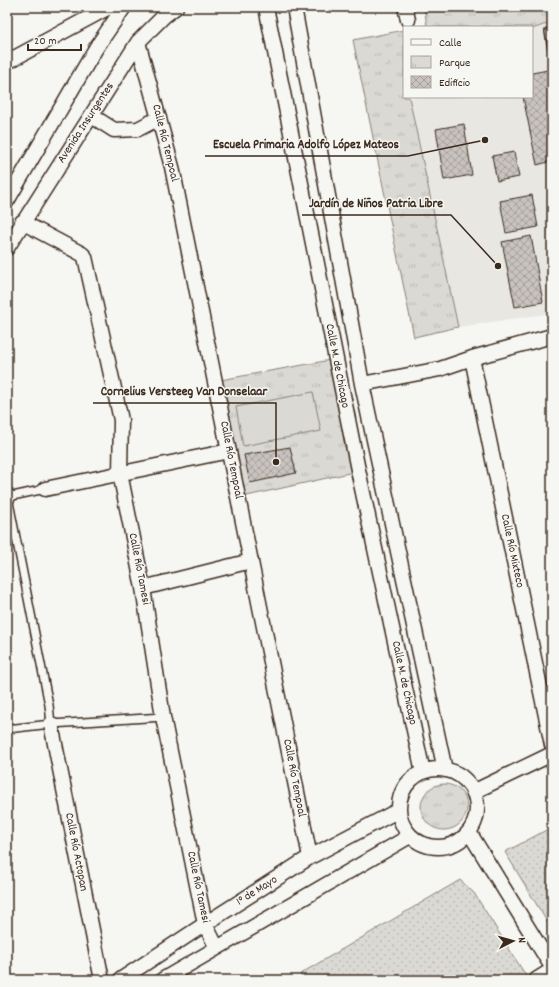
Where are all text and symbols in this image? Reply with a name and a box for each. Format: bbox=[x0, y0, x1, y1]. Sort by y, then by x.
scale bar bbox=[28, 26, 81, 52]
legend bbox=[403, 26, 533, 98]
text: 20 m bbox=[34, 33, 57, 50]
text: Calle bbox=[439, 35, 462, 52]
text: Parque bbox=[439, 55, 470, 72]
text: Edificio bbox=[439, 75, 470, 92]
street label: Avenida Insurgentes bbox=[53, 79, 119, 167]
street label: Calle Río Tempoal bbox=[147, 103, 183, 184]
callout: Escuela Primaria Adolfo López Mateos bbox=[205, 131, 408, 156]
text: Escuela Primaria Adolfo López Mateos bbox=[213, 136, 400, 155]
callout: Jardín de Niños Patria Libre bbox=[302, 190, 451, 215]
text: Jardín de Niños Patria Libre bbox=[309, 195, 443, 214]
street label: Calle M. de Chicago bbox=[321, 322, 353, 410]
callout: Cornelius Versteeg Van Donselaar bbox=[93, 378, 276, 403]
text: Cornelius Versteeg Van Donselaar bbox=[101, 383, 268, 402]
street label: Calle Río Tempoal bbox=[215, 420, 247, 501]
street label: Calle Río Mixteco bbox=[496, 513, 528, 589]
street label: Calle Río Tamesi bbox=[124, 532, 154, 606]
street label: Calle M. de Chicago bbox=[387, 639, 421, 727]
street label: Calle Río Tempoal bbox=[278, 738, 310, 819]
street label: Calle Río Actopan bbox=[60, 811, 92, 893]
street label: Calle Río Tamesi bbox=[182, 850, 214, 924]
street label: 1° de Mayo bbox=[233, 872, 281, 910]
north arrow bbox=[493, 921, 533, 961]
text: N bbox=[513, 937, 529, 944]

